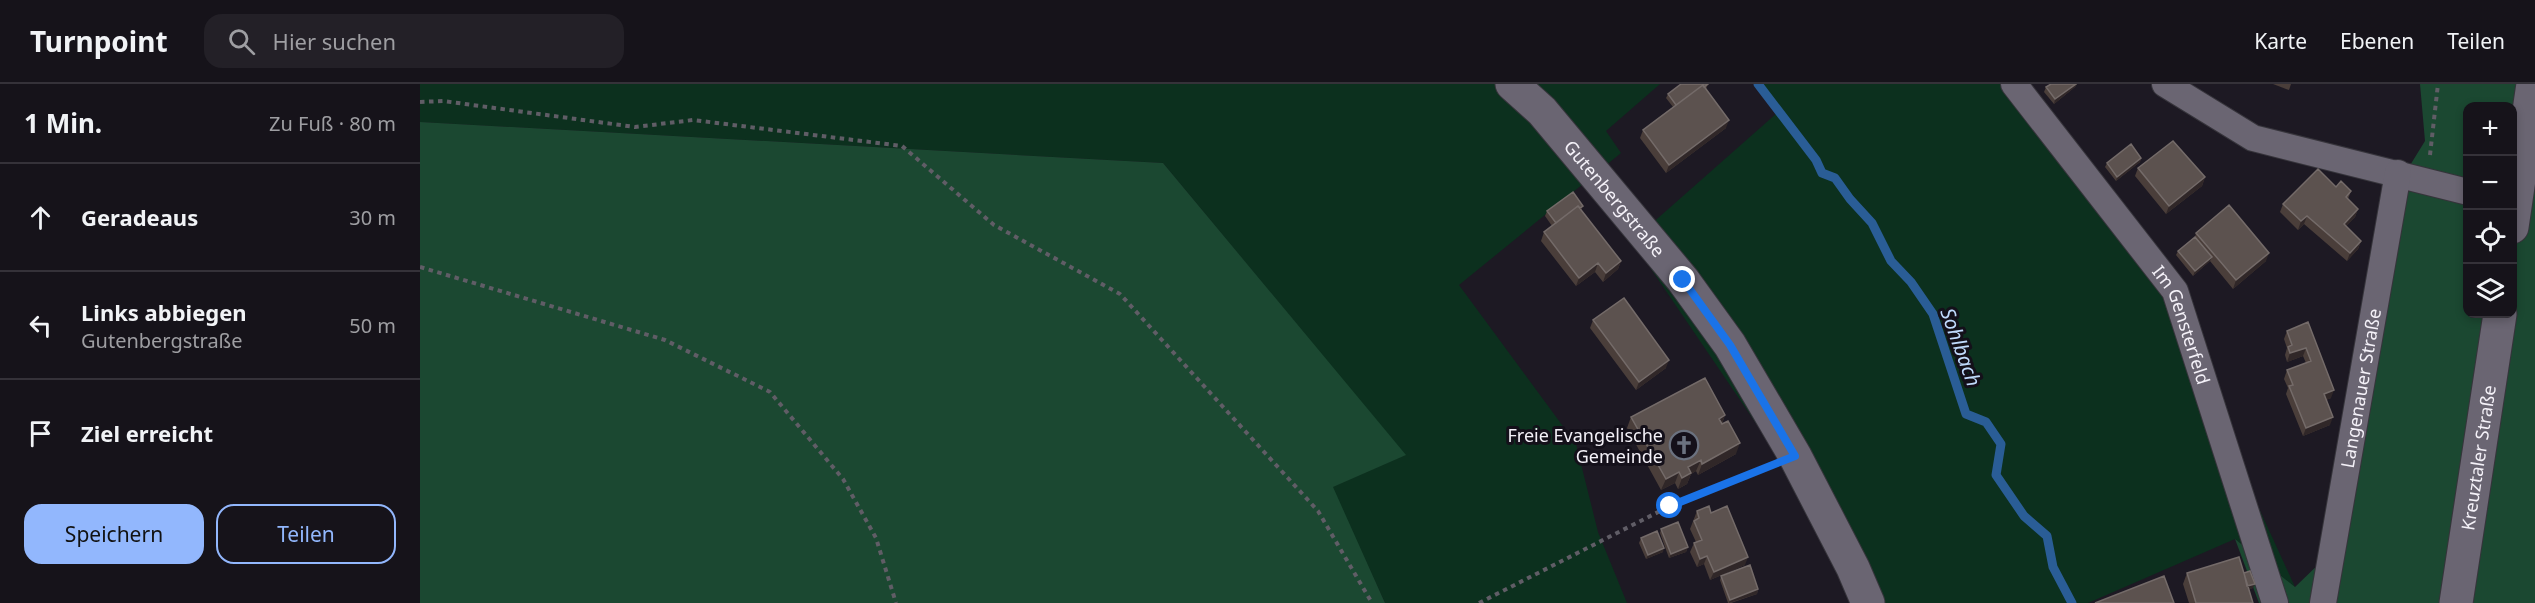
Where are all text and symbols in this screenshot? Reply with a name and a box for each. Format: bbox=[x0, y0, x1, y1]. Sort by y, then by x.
search box bbox=[204, 14, 624, 68]
text: Turnpoint bbox=[30, 22, 168, 60]
icon: search bbox=[225, 25, 258, 58]
text: Hier suchen bbox=[273, 26, 396, 56]
text: Karte bbox=[2254, 27, 2307, 55]
text: Ebenen bbox=[2340, 27, 2414, 55]
text: Teilen bbox=[2447, 27, 2505, 55]
map controls bbox=[2463, 102, 2517, 318]
button: + bbox=[2463, 102, 2517, 156]
text: 1 Min. bbox=[24, 105, 102, 141]
text: Zu Fuß · 80 m bbox=[269, 110, 396, 137]
street label: Gutenbergstraße bbox=[1559, 135, 1671, 262]
button: − bbox=[2463, 156, 2517, 210]
icon: ahead bbox=[24, 201, 57, 234]
text: Geradeaus bbox=[81, 202, 198, 232]
text: 30 m bbox=[349, 204, 396, 231]
button: locate bbox=[2463, 210, 2517, 264]
street label: Im Gensterfeld bbox=[2147, 260, 2216, 387]
button: layers bbox=[2463, 264, 2517, 318]
route end bbox=[1669, 266, 1695, 292]
text: Links abbiegen bbox=[81, 297, 247, 327]
water label: Sohlbach bbox=[1934, 304, 1988, 390]
street label: Langenauer Straße bbox=[2335, 307, 2386, 470]
icon: left bbox=[24, 309, 57, 342]
text: 50 m bbox=[349, 312, 396, 339]
text: Gutenbergstraße bbox=[81, 327, 243, 354]
street label: Kreuztaler Straße bbox=[2455, 383, 2501, 532]
icon: arrive bbox=[24, 417, 57, 450]
text: Ziel erreicht bbox=[81, 418, 213, 448]
place label: Freie Evangelische Gemeinde bbox=[1508, 423, 1663, 468]
church icon: Freie Evangelische Gemeinde bbox=[1668, 429, 1700, 461]
route start bbox=[1656, 492, 1682, 518]
button: Speichern bbox=[24, 504, 204, 564]
button: Teilen bbox=[216, 504, 396, 564]

